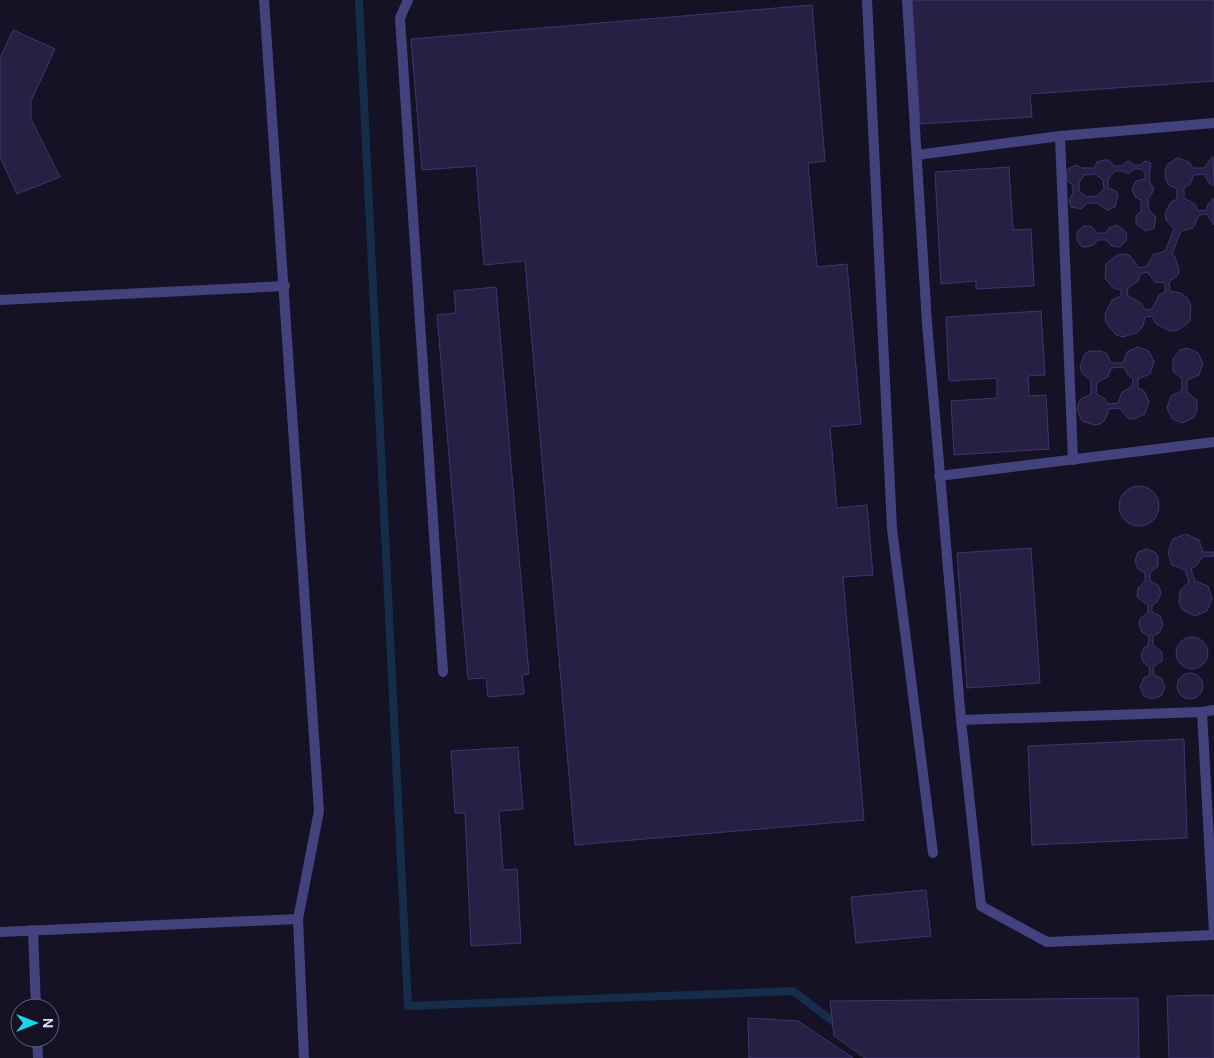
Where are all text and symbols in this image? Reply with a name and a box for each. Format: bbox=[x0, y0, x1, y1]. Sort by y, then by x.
north arrow bbox=[10, 998, 60, 1048]
text: N bbox=[39, 1018, 57, 1028]

